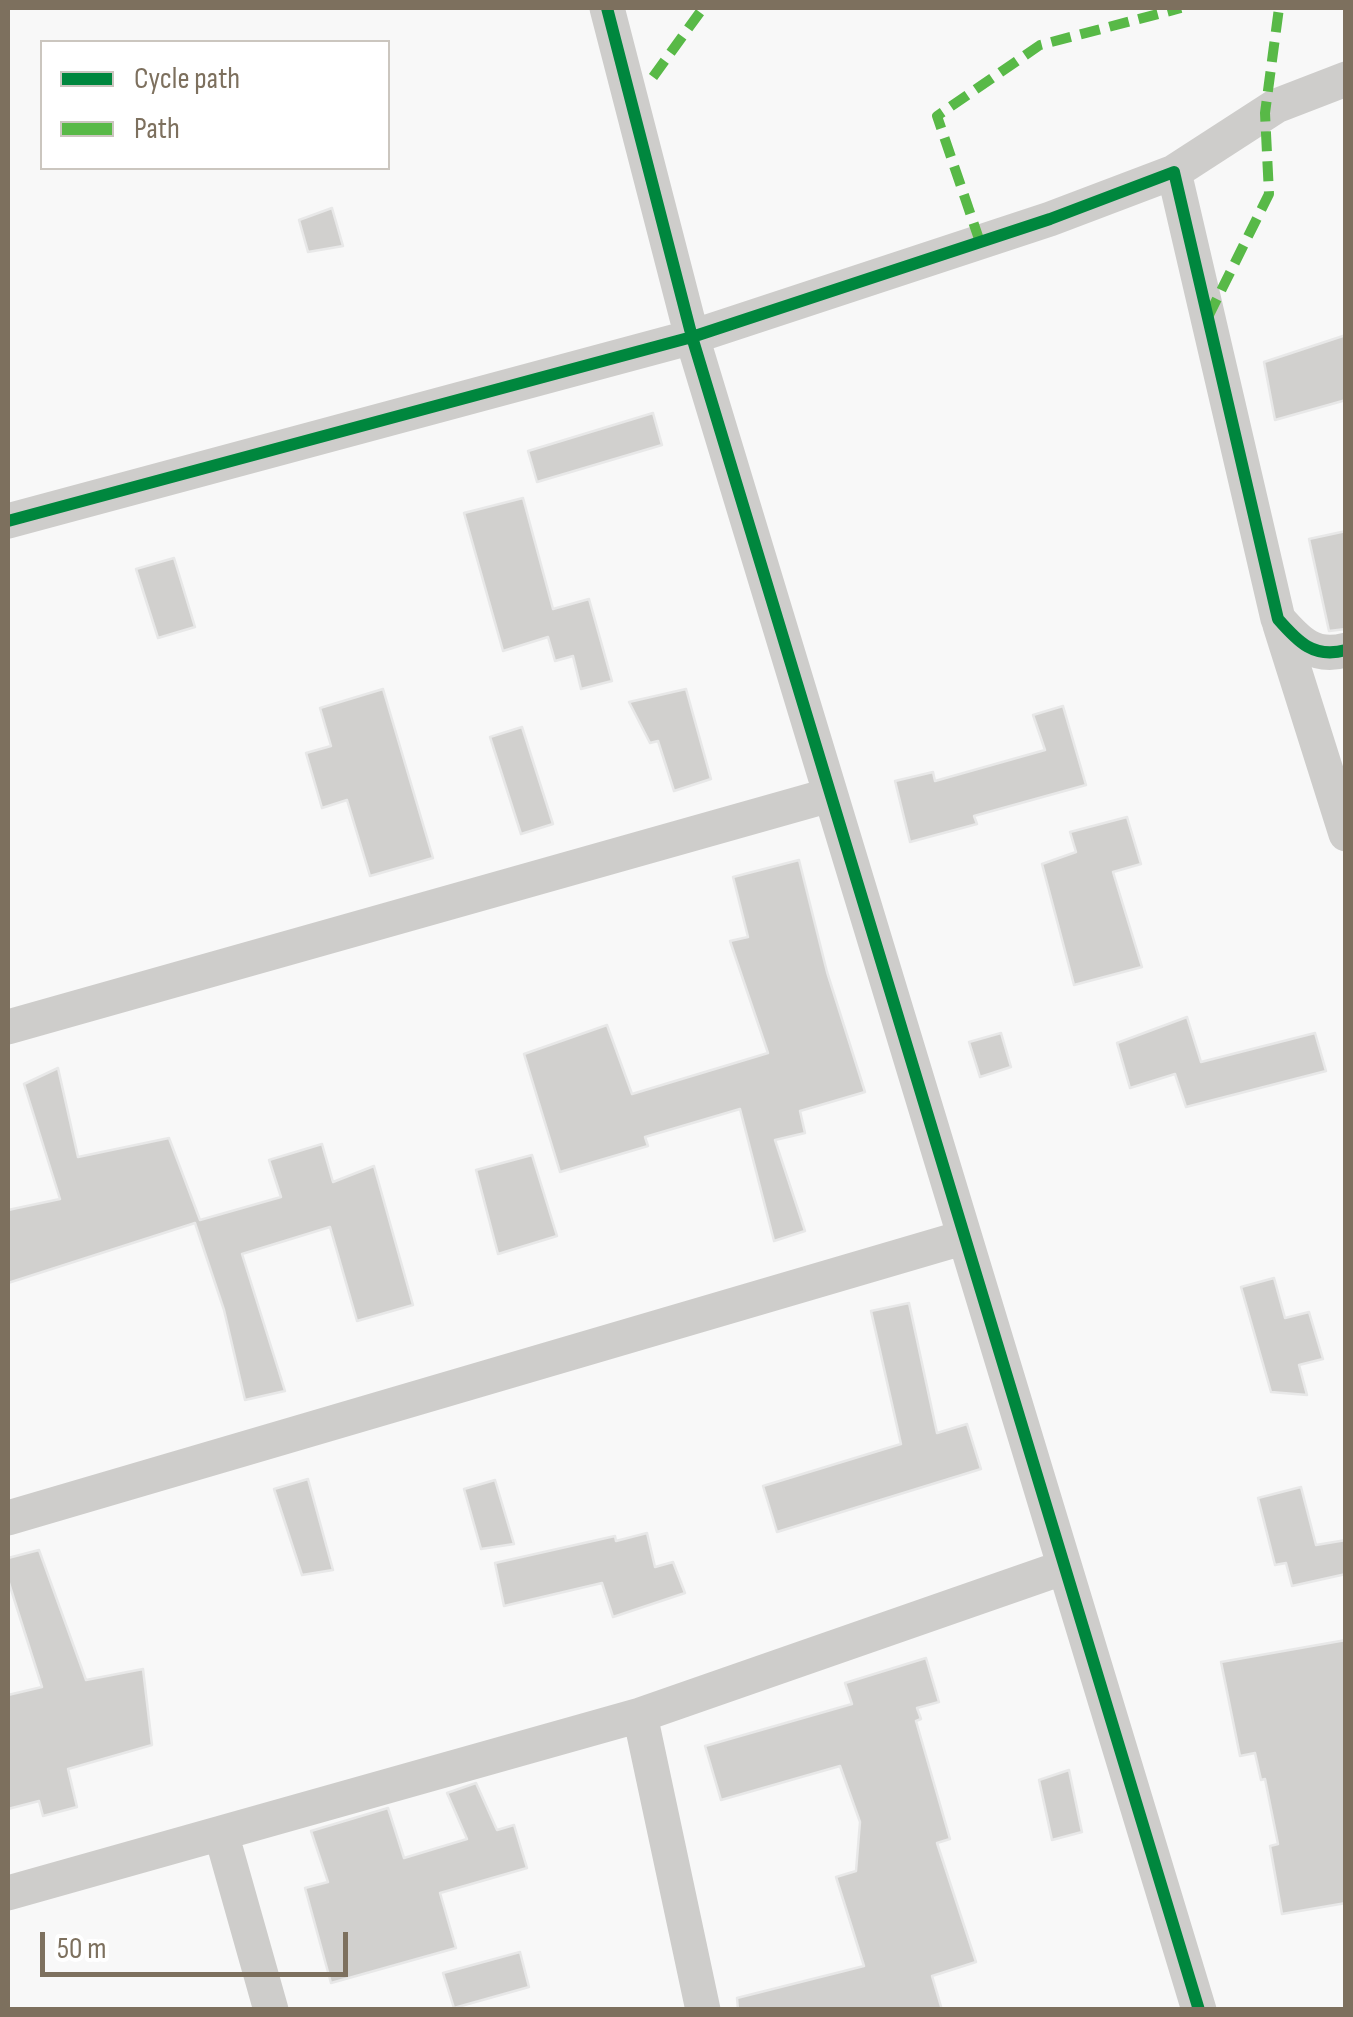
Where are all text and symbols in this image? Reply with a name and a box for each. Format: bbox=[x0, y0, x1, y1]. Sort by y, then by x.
legend bbox=[40, 40, 390, 170]
text: Cycle path bbox=[134, 61, 240, 97]
text: Path bbox=[134, 111, 180, 147]
scale bar bbox=[45, 1912, 352, 1974]
text: 50 m bbox=[57, 1931, 106, 1967]

